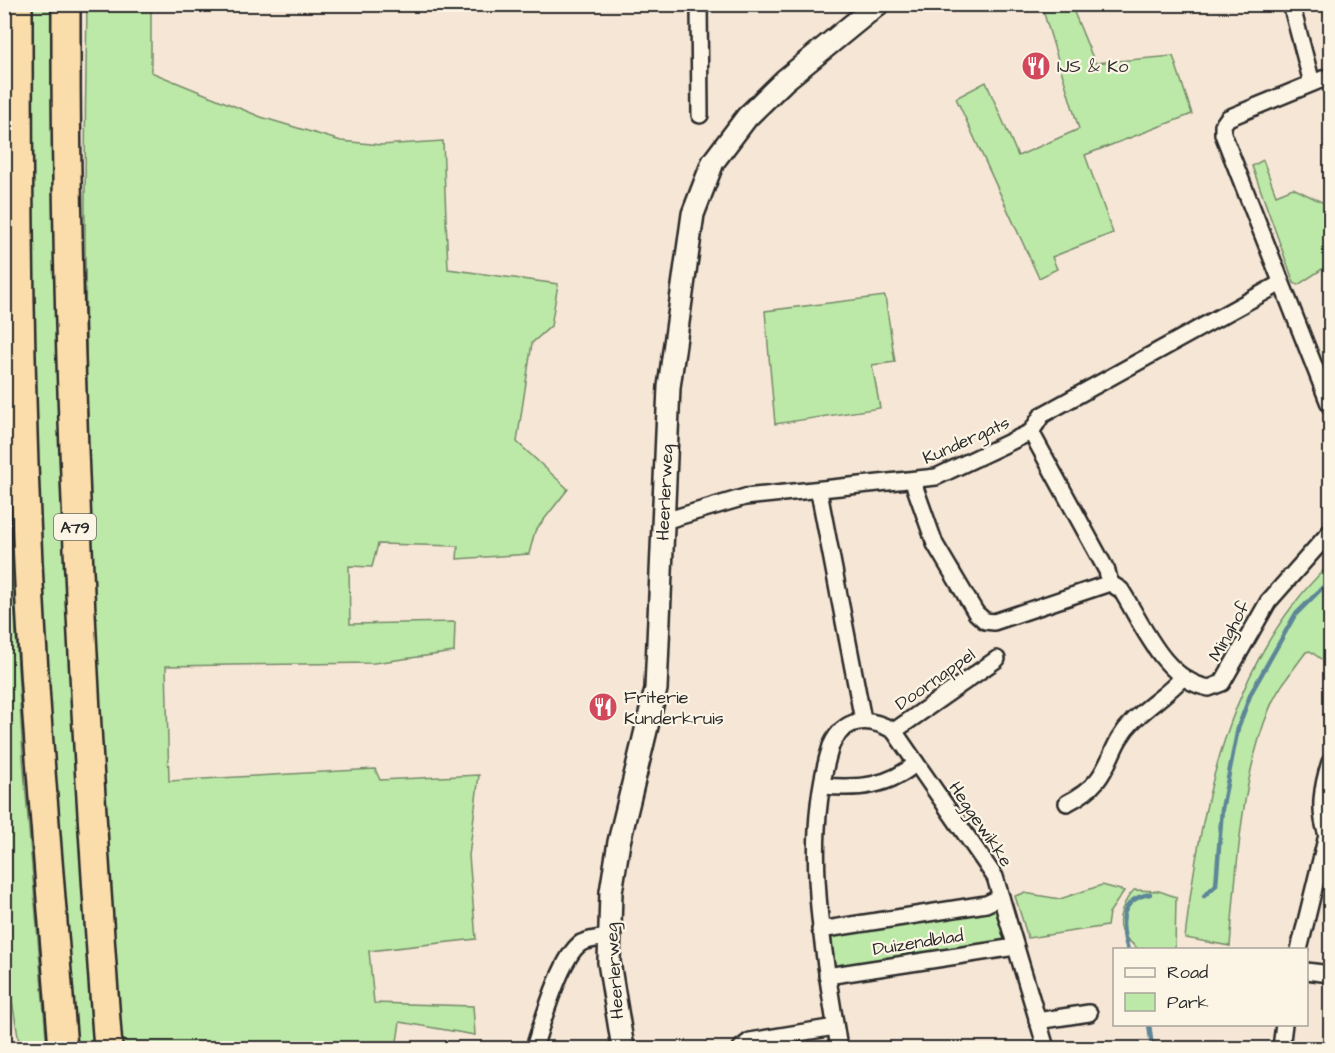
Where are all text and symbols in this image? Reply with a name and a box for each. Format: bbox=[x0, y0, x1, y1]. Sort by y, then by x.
restaurant icon: IJS & Ko bbox=[1020, 50, 1052, 82]
place label: IJS & Ko bbox=[1057, 54, 1128, 79]
street label: Kundergats bbox=[919, 410, 1014, 472]
street label: Heerlerweg bbox=[650, 444, 681, 541]
road number: A79 bbox=[54, 514, 96, 540]
street label: Minghof bbox=[1203, 596, 1257, 666]
street label: Doornappel bbox=[890, 643, 981, 716]
place label: Friterie Kunderkruis bbox=[624, 685, 724, 731]
restaurant icon: Friterie Kunderkruis bbox=[587, 691, 619, 723]
street label: Heggewikke bbox=[942, 777, 1019, 873]
street label: Heerlerweg bbox=[599, 922, 631, 1020]
street label: Duizendblad bbox=[871, 923, 965, 962]
legend bbox=[1113, 948, 1308, 1026]
text: Road bbox=[1167, 960, 1208, 985]
text: Park bbox=[1167, 990, 1209, 1015]

